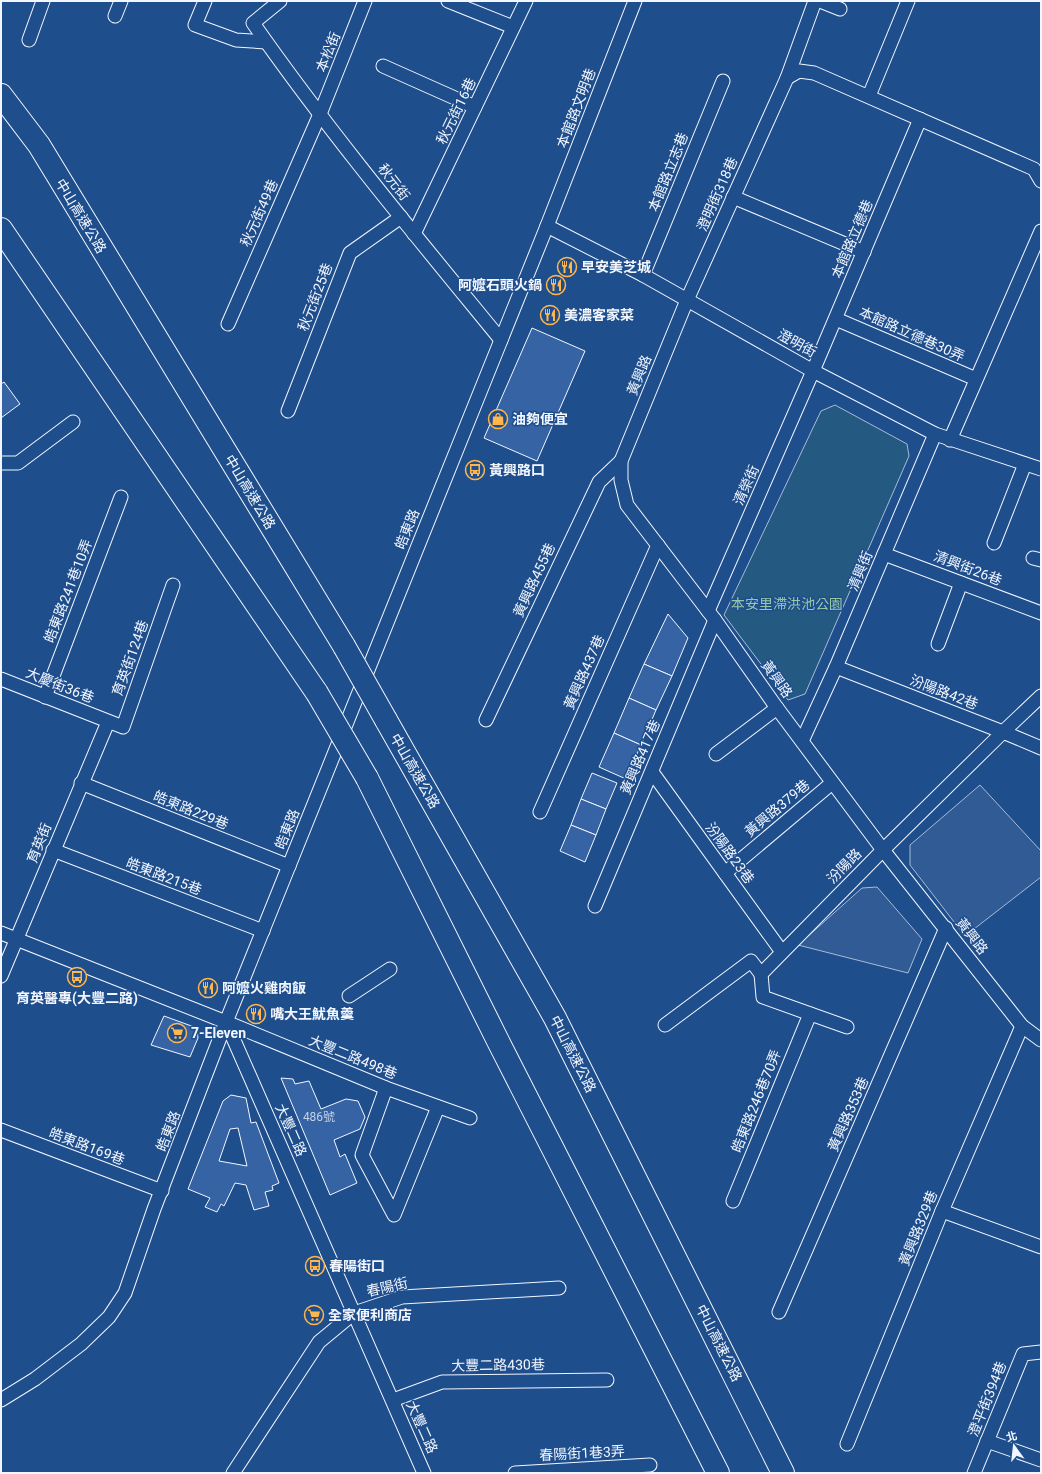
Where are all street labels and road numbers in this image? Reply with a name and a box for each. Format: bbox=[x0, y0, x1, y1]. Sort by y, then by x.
street label: 本松街 bbox=[313, 30, 343, 74]
street label: 本館路文明巷 bbox=[553, 66, 599, 150]
street label: 秋元街16巷 bbox=[433, 75, 479, 147]
street label: 本館路立志巷 bbox=[645, 130, 691, 214]
street label: 澄明街318巷 bbox=[694, 154, 740, 234]
street label: 秋元街 bbox=[375, 161, 413, 203]
street label: 中山高速公路 bbox=[53, 176, 109, 256]
street label: 秋元街49巷 bbox=[237, 177, 281, 249]
street label: 本館路立德巷 bbox=[828, 197, 876, 281]
street label: 秋元街25巷 bbox=[295, 261, 335, 333]
street label: 本館路立德巷30弄 bbox=[857, 304, 967, 364]
street label: 澄明街 bbox=[775, 326, 819, 360]
street label: 黃興路 bbox=[624, 353, 654, 397]
street label: 中山高速公路 bbox=[222, 452, 278, 532]
street label: 清榮街 bbox=[730, 463, 762, 507]
street label: 皓東路 bbox=[392, 507, 422, 551]
street label: 皓東路241巷10弄 bbox=[41, 537, 95, 645]
street label: 黃興路455巷 bbox=[510, 541, 558, 619]
street label: 清興街26巷 bbox=[932, 548, 1004, 588]
street label: 清興街 bbox=[844, 549, 876, 593]
street label: 育英街124巷 bbox=[109, 618, 151, 698]
street label: 黃興路437巷 bbox=[561, 632, 607, 712]
street label: 黃興路 bbox=[758, 657, 796, 701]
street label: 大慶街36巷 bbox=[24, 664, 96, 706]
street label: 汾陽路42巷 bbox=[908, 672, 980, 712]
street label: 黃興路417巷 bbox=[617, 717, 663, 797]
street label: 中山高速公路 bbox=[387, 731, 443, 811]
street label: 黃興路379巷 bbox=[741, 776, 813, 840]
street label: 皓東路229巷 bbox=[151, 788, 231, 832]
street label: 皓東路 bbox=[272, 807, 302, 851]
street label: 汾陽路23巷 bbox=[702, 819, 758, 887]
street label: 育英街 bbox=[24, 821, 54, 865]
street label: 汾陽路 bbox=[823, 845, 865, 887]
street label: 皓東路215巷 bbox=[124, 854, 204, 898]
street label: 黃興路 bbox=[953, 915, 991, 957]
street label: 中山高速公路 bbox=[547, 1013, 599, 1095]
street label: 大豐二路498巷 bbox=[307, 1032, 399, 1082]
street label: 皓東路246巷70弄 bbox=[728, 1047, 784, 1155]
street label: 黃興路353巷 bbox=[825, 1074, 871, 1154]
street label: 大豐二路 bbox=[272, 1101, 310, 1159]
street label: 皓東路 bbox=[153, 1109, 183, 1153]
street label: 皓東路169巷 bbox=[47, 1124, 127, 1168]
street label: 黃興路329巷 bbox=[896, 1188, 940, 1268]
street label: 春陽街 bbox=[365, 1274, 409, 1300]
street label: 中山高速公路 bbox=[693, 1302, 745, 1384]
street label: 大豐二路430巷 bbox=[451, 1356, 545, 1374]
street label: 澄平街394巷 bbox=[965, 1359, 1009, 1439]
street label: 大豐二路 bbox=[403, 1398, 441, 1456]
street label: 春陽街1巷3弄 bbox=[539, 1443, 625, 1463]

